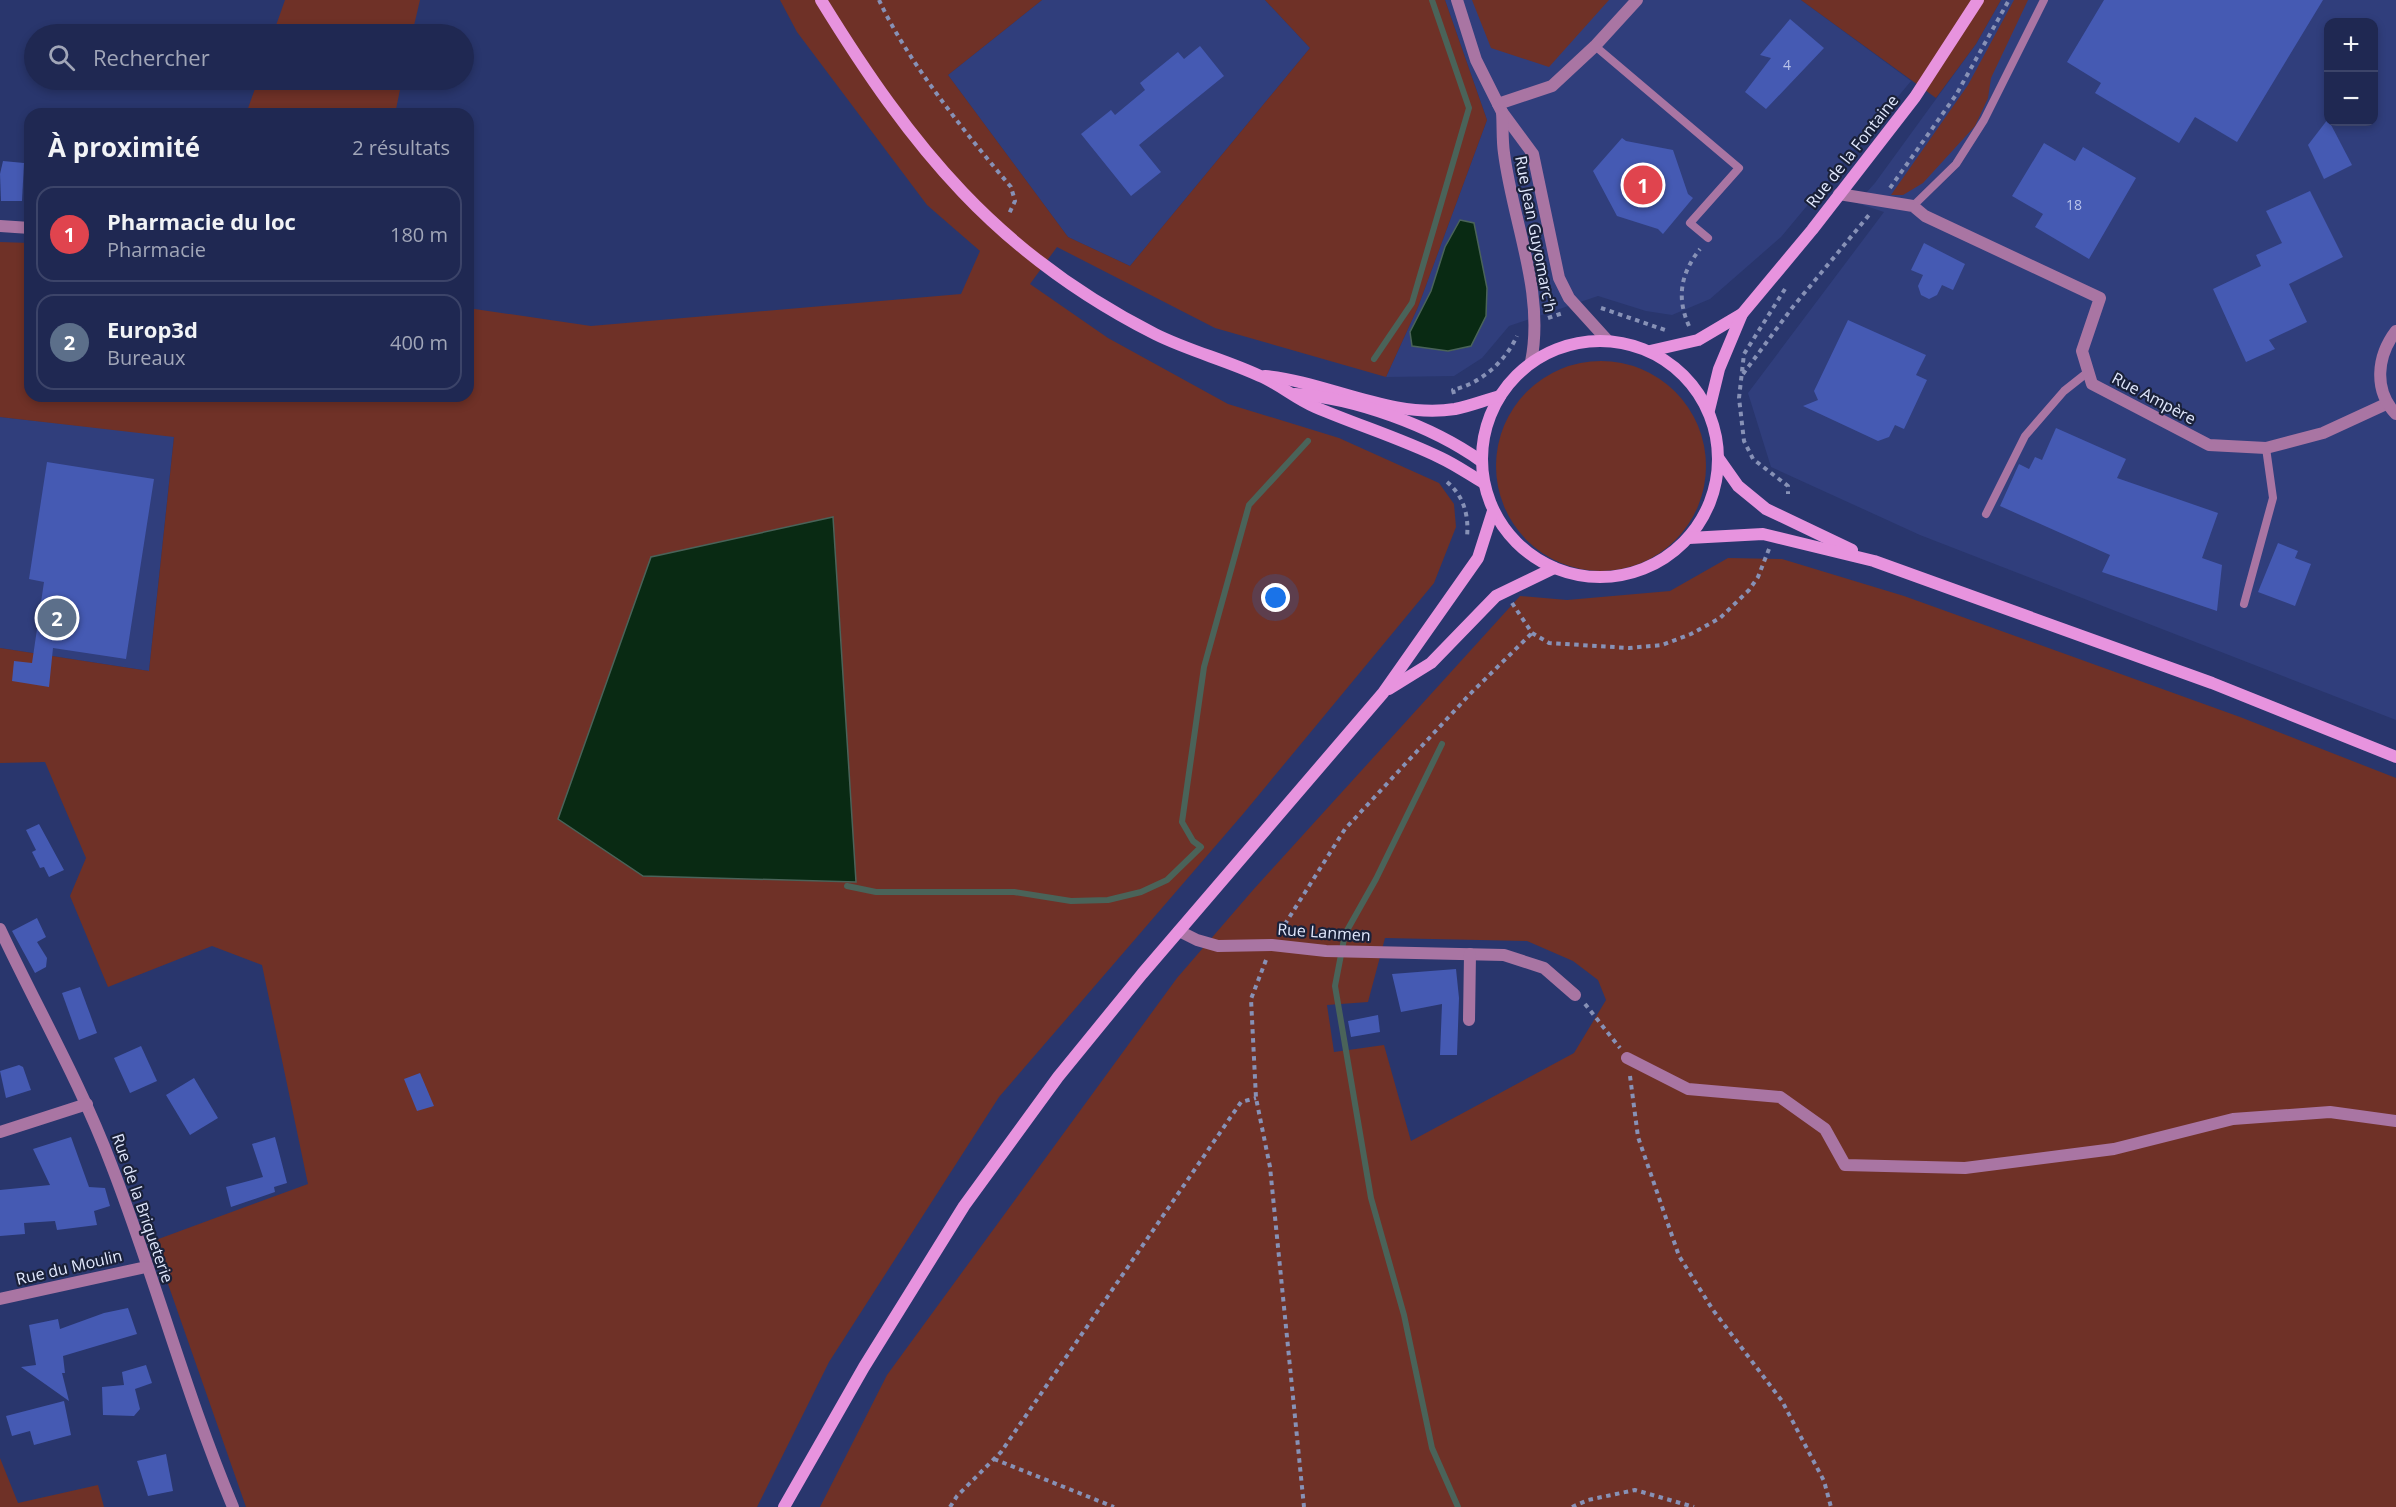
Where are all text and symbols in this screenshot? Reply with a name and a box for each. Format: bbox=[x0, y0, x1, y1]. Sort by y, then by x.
map controls bbox=[2324, 18, 2378, 126]
button: + bbox=[2324, 18, 2378, 72]
search box bbox=[24, 24, 474, 90]
icon: search bbox=[45, 41, 78, 74]
text: Rechercher bbox=[93, 42, 210, 72]
house number: 4 bbox=[1783, 55, 1791, 74]
button: − bbox=[2324, 72, 2378, 126]
street label: Rue de la Fontaine bbox=[1801, 90, 1903, 212]
text: À proximité bbox=[48, 129, 200, 165]
text: 2 résultats bbox=[352, 134, 450, 161]
street label: Rue Jean Guyomarc'h bbox=[1510, 154, 1562, 314]
pin: 1 bbox=[1624, 162, 1662, 207]
house number: 18 bbox=[2066, 195, 2082, 214]
text: Pharmacie du loc bbox=[107, 206, 296, 236]
text: 1 bbox=[64, 221, 75, 248]
text: 180 m bbox=[390, 221, 448, 248]
text: Pharmacie bbox=[107, 236, 206, 263]
text: Europ3d bbox=[107, 314, 198, 344]
text: 2 bbox=[64, 329, 75, 356]
text: 400 m bbox=[390, 329, 448, 356]
text: Bureaux bbox=[107, 344, 185, 371]
street label: Rue Ampère bbox=[2108, 367, 2200, 429]
your location bbox=[1261, 583, 1290, 612]
pin: 2 bbox=[38, 596, 76, 640]
street label: Rue Lanmen bbox=[1277, 918, 1371, 946]
street label: Rue de la Briqueterie bbox=[107, 1130, 179, 1286]
street label: Rue du Moulin bbox=[14, 1244, 124, 1290]

